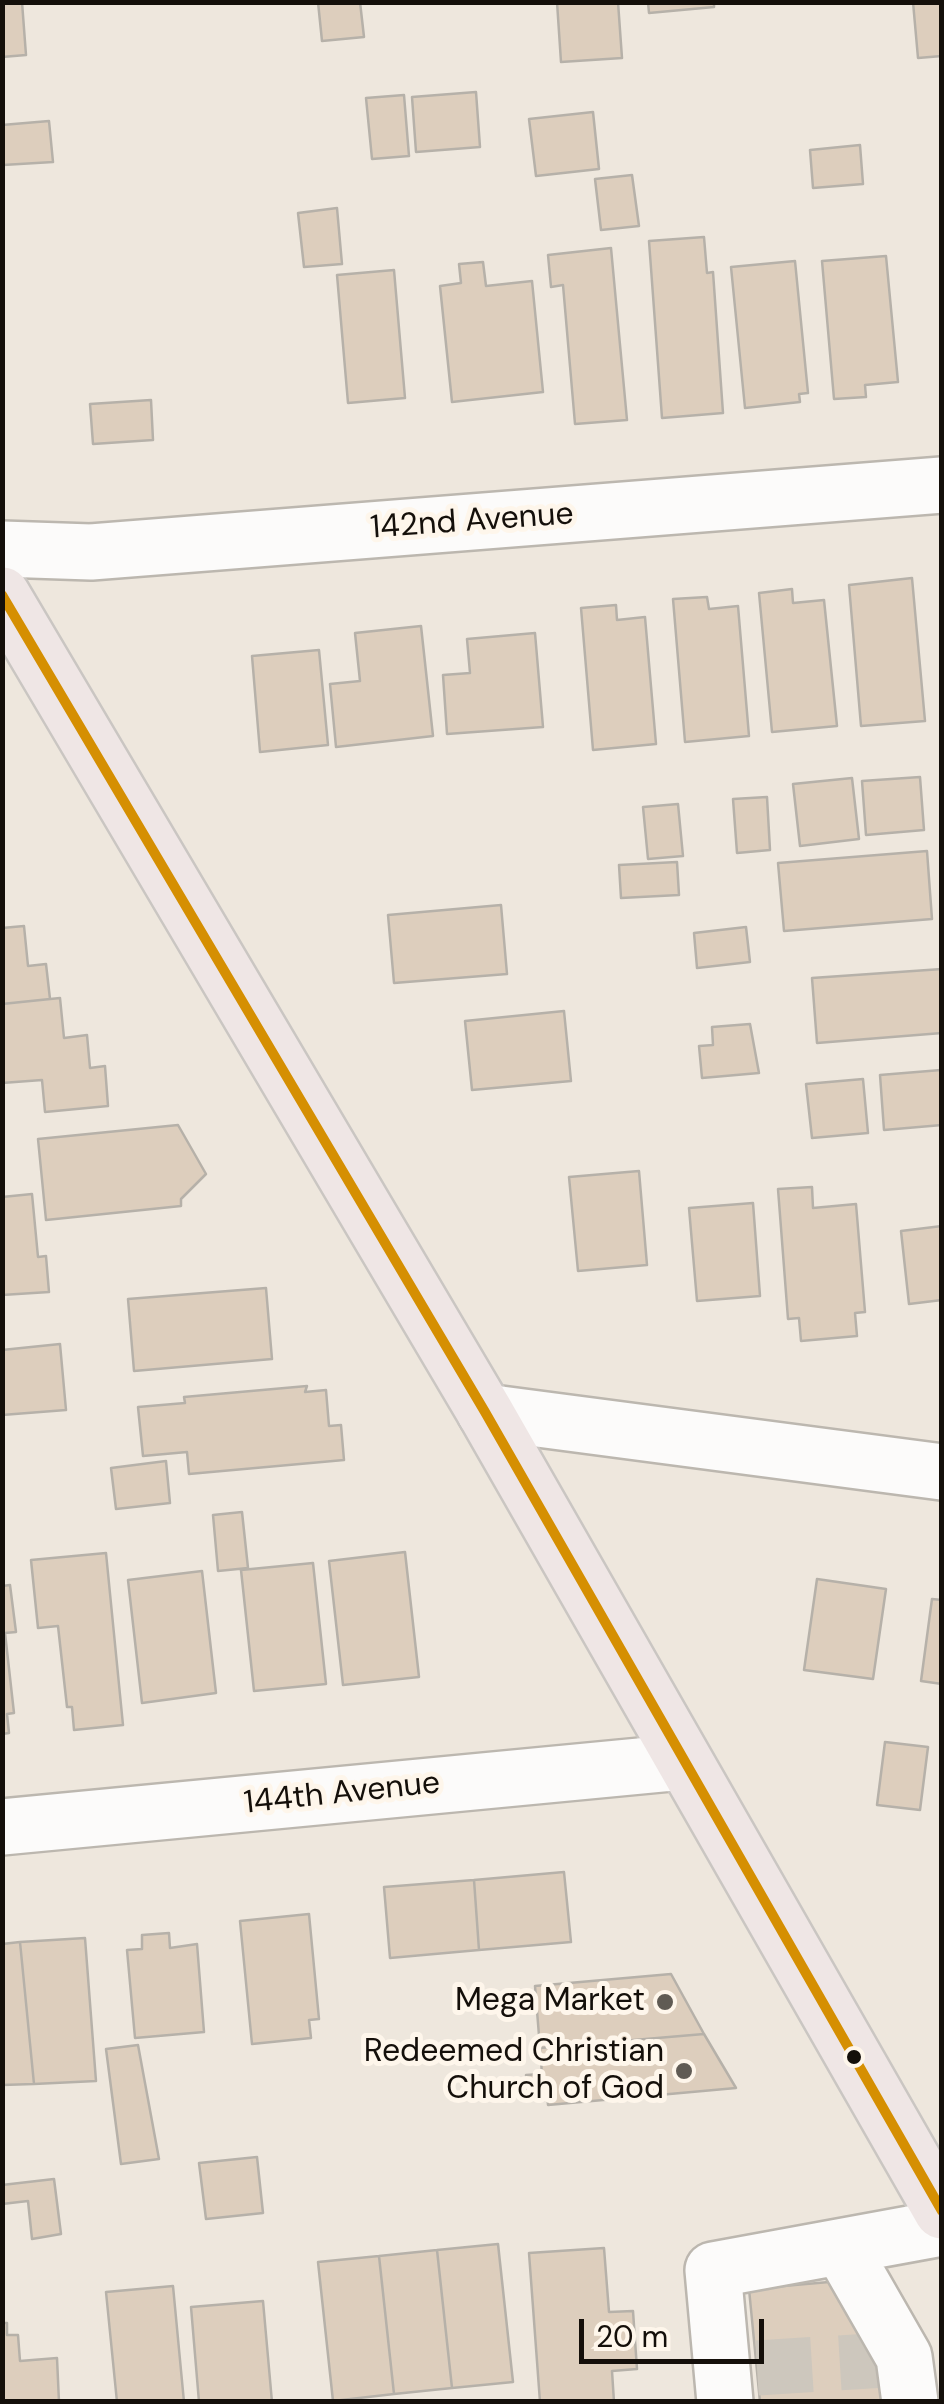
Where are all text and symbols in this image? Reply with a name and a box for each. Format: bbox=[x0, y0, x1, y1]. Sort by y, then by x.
street label: 142nd Avenue bbox=[369, 496, 575, 548]
street label: 144th Avenue bbox=[242, 1765, 442, 1823]
place label: Mega Market bbox=[455, 1983, 645, 2021]
marker: Mega Market bbox=[654, 1991, 676, 2013]
place label: Redeemed Christian Church of God bbox=[364, 2034, 664, 2109]
unlabelled marker bbox=[844, 2047, 864, 2067]
marker: Redeemed Christian Church of God bbox=[673, 2060, 695, 2082]
scale bar bbox=[584, 2299, 769, 2361]
text: 20 m bbox=[596, 2317, 668, 2356]

